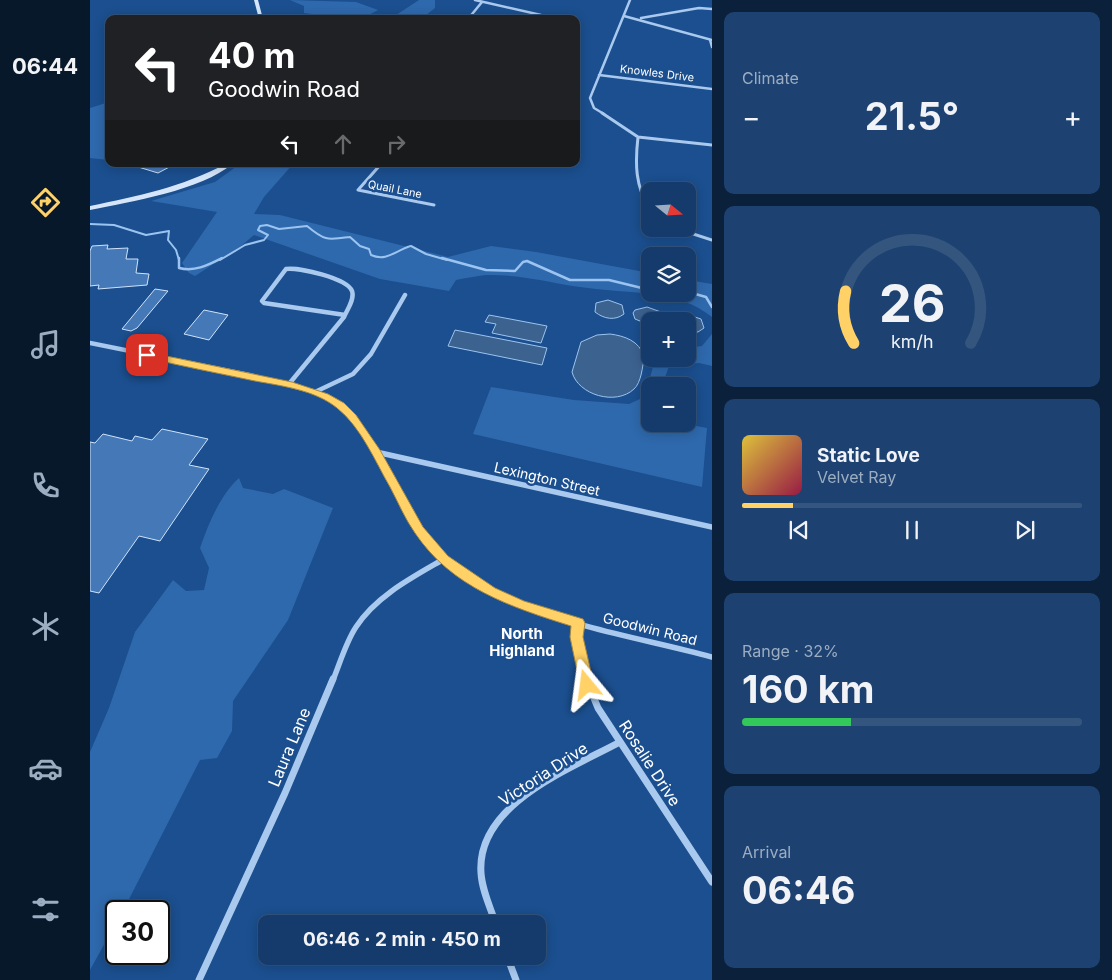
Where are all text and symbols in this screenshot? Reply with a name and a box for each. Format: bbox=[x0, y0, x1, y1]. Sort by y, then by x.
text: 40 m bbox=[208, 34, 296, 76]
icon: left bbox=[125, 35, 190, 100]
text: 06:44 bbox=[12, 53, 78, 79]
street label: Knowles Drive bbox=[619, 62, 695, 84]
text: Climate bbox=[742, 68, 799, 88]
text: Goodwin Road bbox=[208, 76, 360, 102]
text: 21.5° bbox=[865, 93, 959, 139]
text: − bbox=[742, 100, 761, 134]
text: + bbox=[1063, 100, 1082, 134]
icon: left bbox=[276, 130, 304, 158]
icon: ahead bbox=[329, 130, 357, 158]
icon: right bbox=[382, 130, 410, 158]
street label: Quail Lane bbox=[367, 177, 423, 201]
north arrow bbox=[641, 182, 696, 238]
map controls bbox=[641, 182, 696, 432]
icon: directions bbox=[28, 185, 63, 220]
button: layers bbox=[641, 247, 696, 302]
text: 26 bbox=[879, 272, 945, 335]
button: + bbox=[641, 312, 696, 367]
icon: music bbox=[28, 327, 63, 362]
text: km/h bbox=[891, 331, 933, 352]
pin bbox=[126, 334, 168, 376]
icon: arrive bbox=[133, 341, 161, 369]
button: − bbox=[641, 377, 696, 432]
text: Static Love bbox=[817, 444, 920, 467]
street label: Lexington Street bbox=[492, 458, 602, 499]
text: Velvet Ray bbox=[817, 467, 896, 487]
icon: phone bbox=[28, 468, 63, 503]
icon: previous bbox=[785, 516, 813, 544]
icon: pause bbox=[898, 516, 926, 544]
icon: next bbox=[1011, 516, 1039, 544]
icon: climate bbox=[28, 609, 63, 644]
street label: Goodwin Road bbox=[601, 609, 699, 648]
district label: North Highland bbox=[489, 624, 555, 660]
text: Range · 32% bbox=[742, 641, 839, 661]
position arrow bbox=[560, 658, 612, 710]
text: 160 km bbox=[742, 666, 874, 712]
street label: Laura Lane bbox=[263, 705, 315, 789]
street label: Rosalie Drive bbox=[615, 716, 685, 810]
street label: Victoria Drive bbox=[495, 738, 591, 810]
icon: car bbox=[28, 751, 63, 786]
text: Arrival bbox=[742, 842, 791, 862]
text: 06:46 bbox=[742, 867, 855, 913]
icon: filters bbox=[28, 892, 63, 927]
speed limit sign: 30 bbox=[105, 900, 170, 965]
text: 06:46 · 2 min · 450 m bbox=[303, 928, 501, 951]

